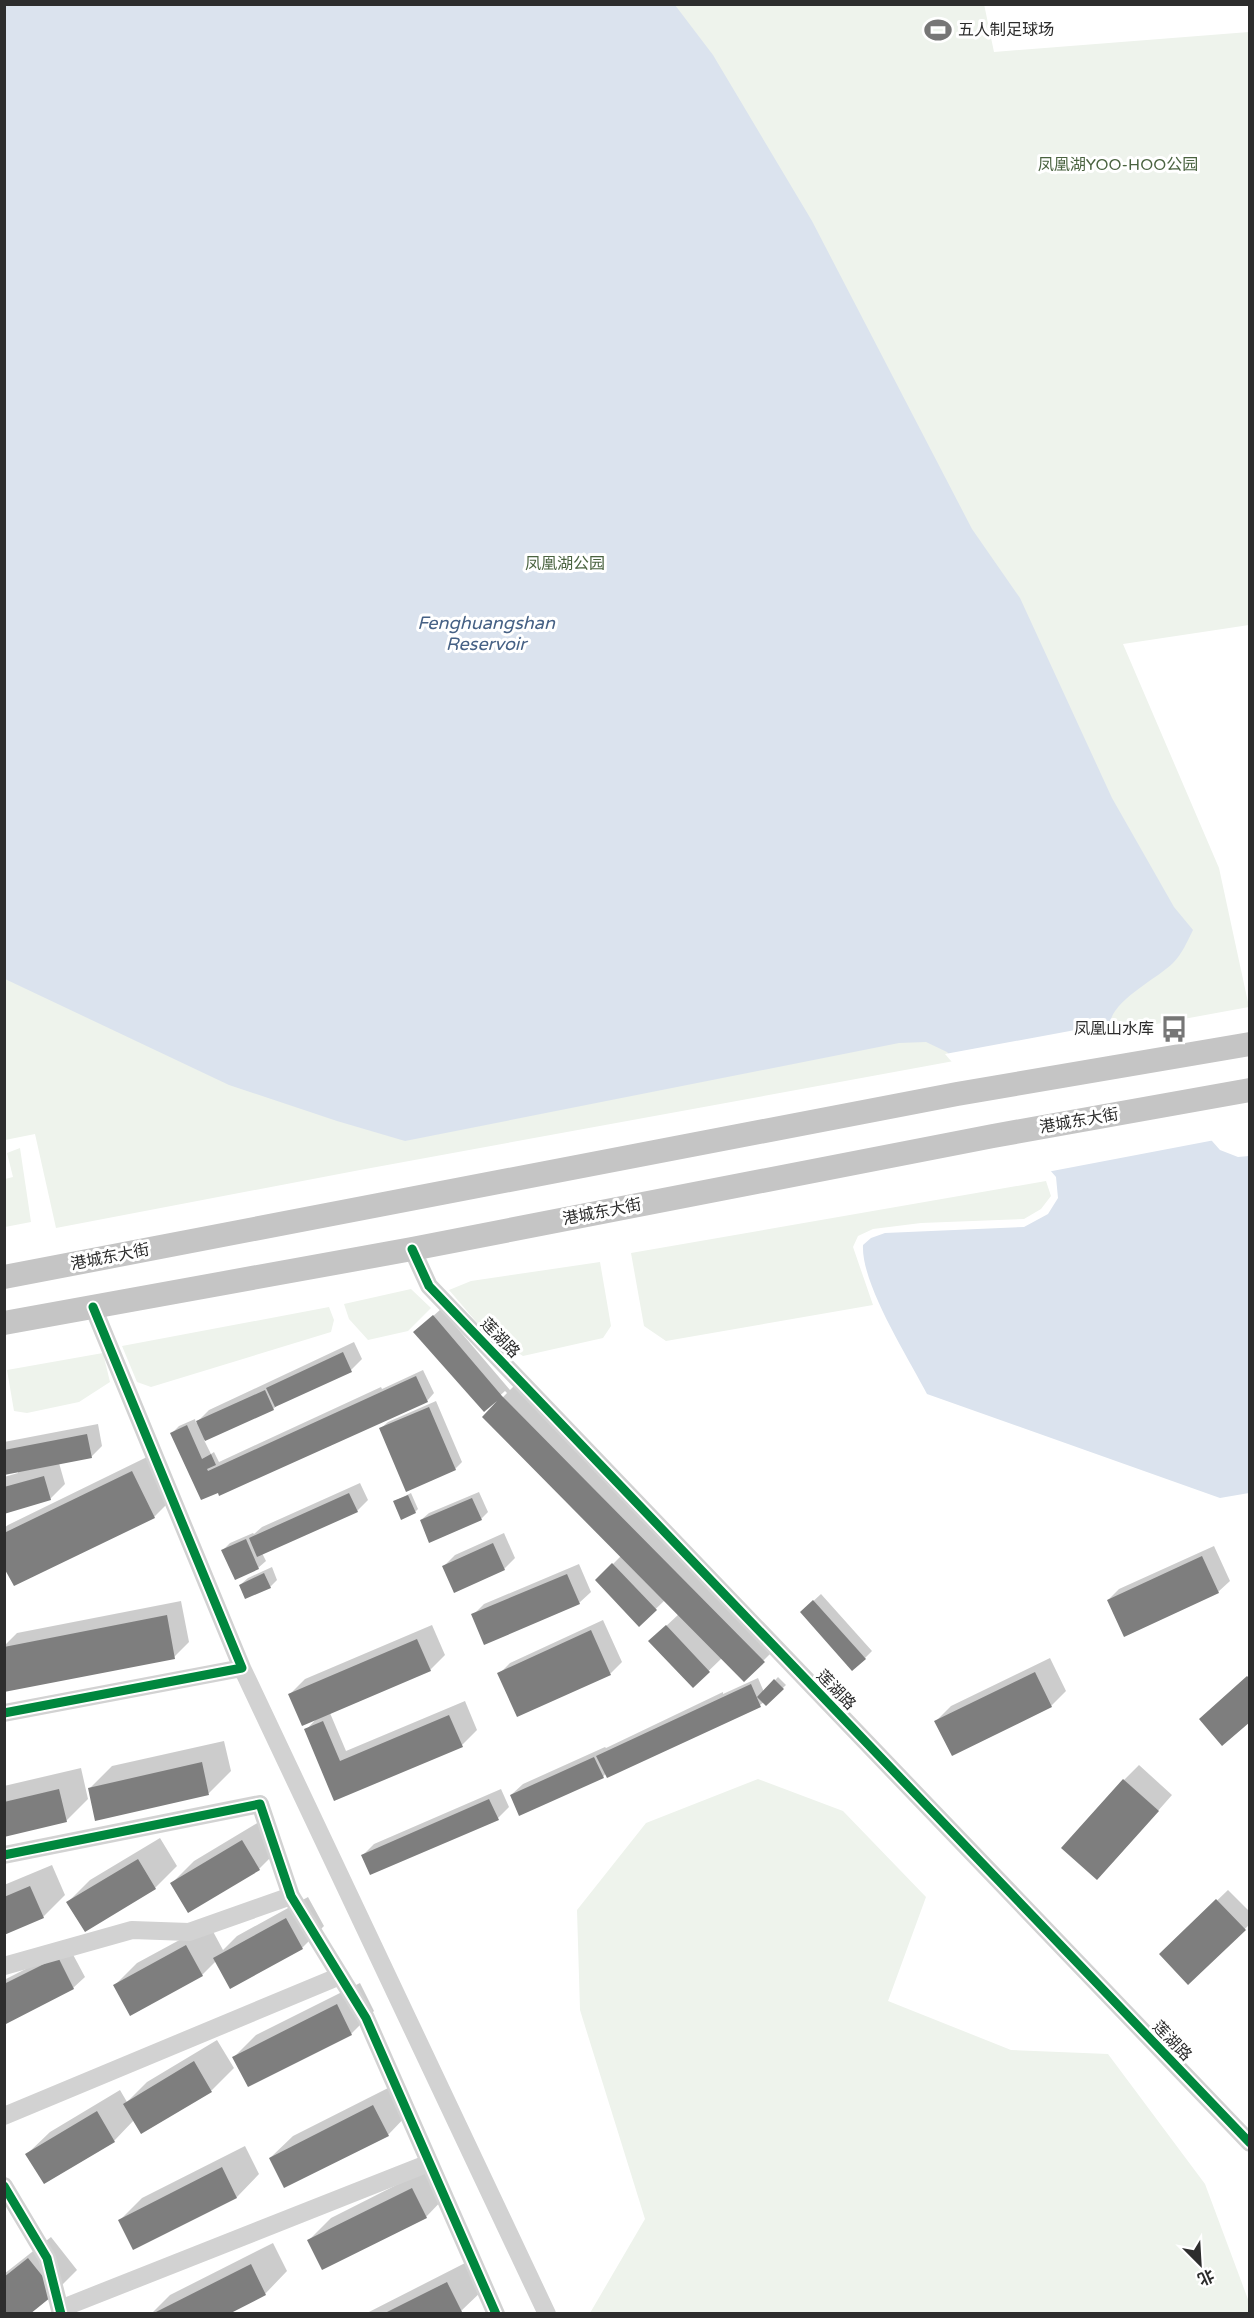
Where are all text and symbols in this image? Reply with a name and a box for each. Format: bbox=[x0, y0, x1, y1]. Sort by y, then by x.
sports icon: 五人制足球场 bbox=[923, 15, 953, 45]
place label: 五人制足球场 bbox=[958, 20, 1054, 40]
park label: 凤凰湖YOO-HOO公园 bbox=[1038, 155, 1198, 175]
park label: 凤凰湖公园 bbox=[525, 554, 605, 574]
water label: Fenghuangshan Reservoir bbox=[417, 612, 556, 655]
bus stop icon: 凤凰山水库 bbox=[1159, 1014, 1189, 1044]
place label: 凤凰山水库 bbox=[1074, 1019, 1154, 1039]
street label: 港城东大街 bbox=[1038, 1104, 1120, 1138]
street label: 港城东大街 bbox=[561, 1195, 643, 1229]
street label: 港城东大街 bbox=[69, 1240, 151, 1274]
street label: 莲湖路 bbox=[476, 1314, 524, 1362]
street label: 莲湖路 bbox=[812, 1666, 860, 1714]
street label: 莲湖路 bbox=[1148, 2017, 1196, 2065]
north arrow bbox=[1170, 2234, 1230, 2294]
text: 北 bbox=[1194, 2264, 1217, 2289]

